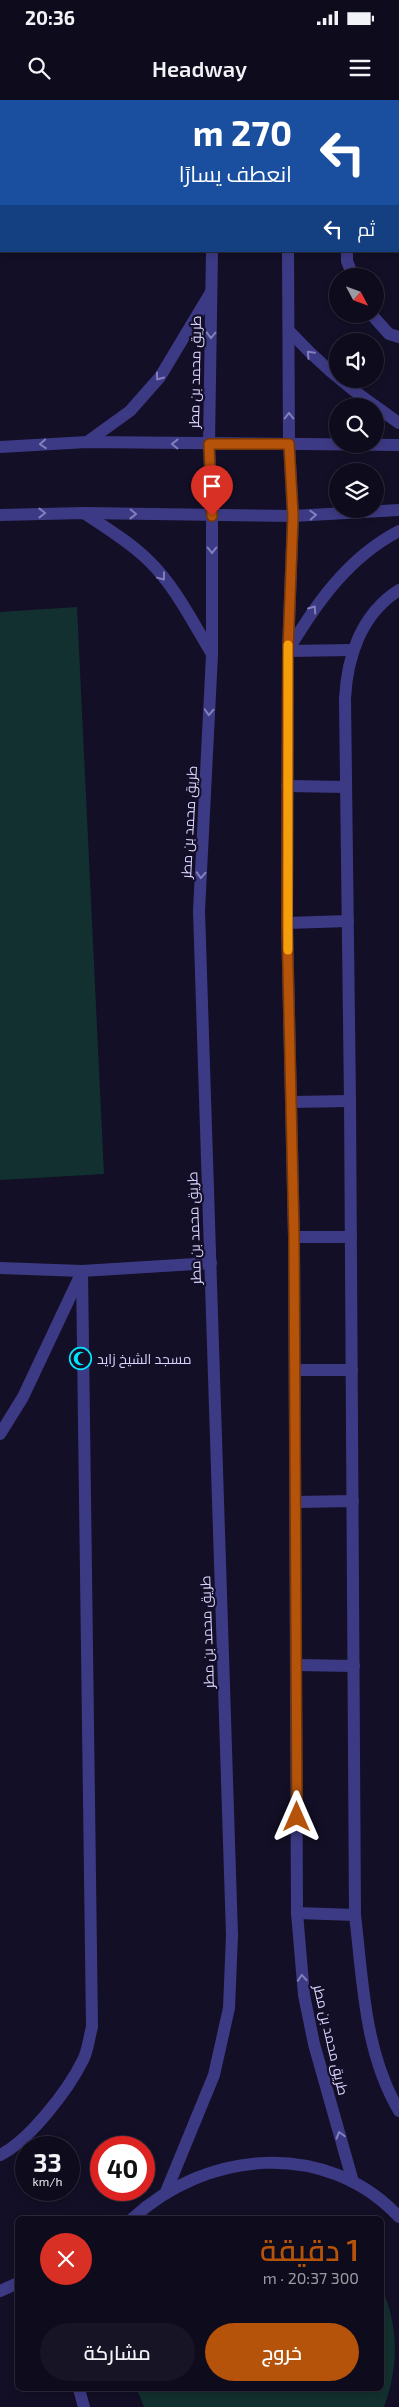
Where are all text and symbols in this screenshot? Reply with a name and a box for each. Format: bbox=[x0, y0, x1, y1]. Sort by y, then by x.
text: 20:36 bbox=[25, 6, 75, 29]
icon: search bbox=[25, 54, 53, 82]
icon: menu bbox=[346, 54, 374, 82]
text: Headway bbox=[152, 55, 247, 81]
text: 270 m bbox=[193, 111, 292, 153]
icon: left bbox=[310, 120, 375, 185]
text: انعطف يسارًا bbox=[179, 160, 292, 186]
icon: left bbox=[319, 215, 347, 243]
text: ثم bbox=[357, 217, 375, 240]
north arrow bbox=[329, 268, 384, 322]
map controls bbox=[329, 268, 384, 518]
street label: طريق محمد بن مطر bbox=[185, 315, 205, 430]
one-way arrow bbox=[206, 332, 216, 339]
button: sound bbox=[329, 333, 384, 388]
one-way arrow bbox=[307, 350, 316, 359]
one-way arrow bbox=[156, 371, 165, 381]
button: search bbox=[329, 398, 384, 453]
one-way arrow bbox=[284, 411, 294, 419]
one-way arrow bbox=[39, 438, 47, 449]
one-way arrow bbox=[171, 438, 179, 449]
button: layers bbox=[329, 463, 384, 518]
pin bbox=[191, 465, 233, 516]
icon: arrive bbox=[198, 472, 226, 500]
one-way arrow bbox=[38, 508, 46, 519]
one-way arrow bbox=[130, 509, 137, 519]
one-way arrow bbox=[309, 510, 317, 521]
one-way arrow bbox=[207, 546, 217, 554]
one-way arrow bbox=[156, 571, 165, 581]
one-way arrow bbox=[307, 606, 316, 615]
one-way arrow bbox=[204, 709, 215, 717]
street label: طريق محمد بن مطر bbox=[177, 765, 201, 880]
one-way arrow bbox=[195, 871, 206, 879]
street label: طريق محمد بن مطر bbox=[183, 1171, 205, 1286]
mosque icon: مسجد الشيخ زايد bbox=[69, 1347, 93, 1371]
place label: مسجد الشيخ زايد bbox=[97, 1350, 191, 1368]
street label: طريق محمد بن مطر bbox=[196, 1575, 218, 1690]
position arrow bbox=[270, 1790, 322, 1842]
one-way arrow bbox=[297, 1973, 308, 1981]
street label: طريق محمد بن مطر bbox=[309, 1982, 352, 2097]
one-way arrow bbox=[335, 2132, 345, 2140]
speed limit sign: 40 bbox=[90, 2136, 155, 2201]
text: 33 bbox=[33, 2147, 62, 2177]
text: km/h bbox=[33, 2174, 62, 2188]
text: 1 دقيقة bbox=[260, 2231, 359, 2267]
button: close bbox=[40, 2233, 92, 2285]
text: 300 m · 20:37 bbox=[263, 2268, 359, 2287]
button: مشاركة bbox=[40, 2323, 195, 2381]
button: خروج bbox=[205, 2323, 359, 2381]

